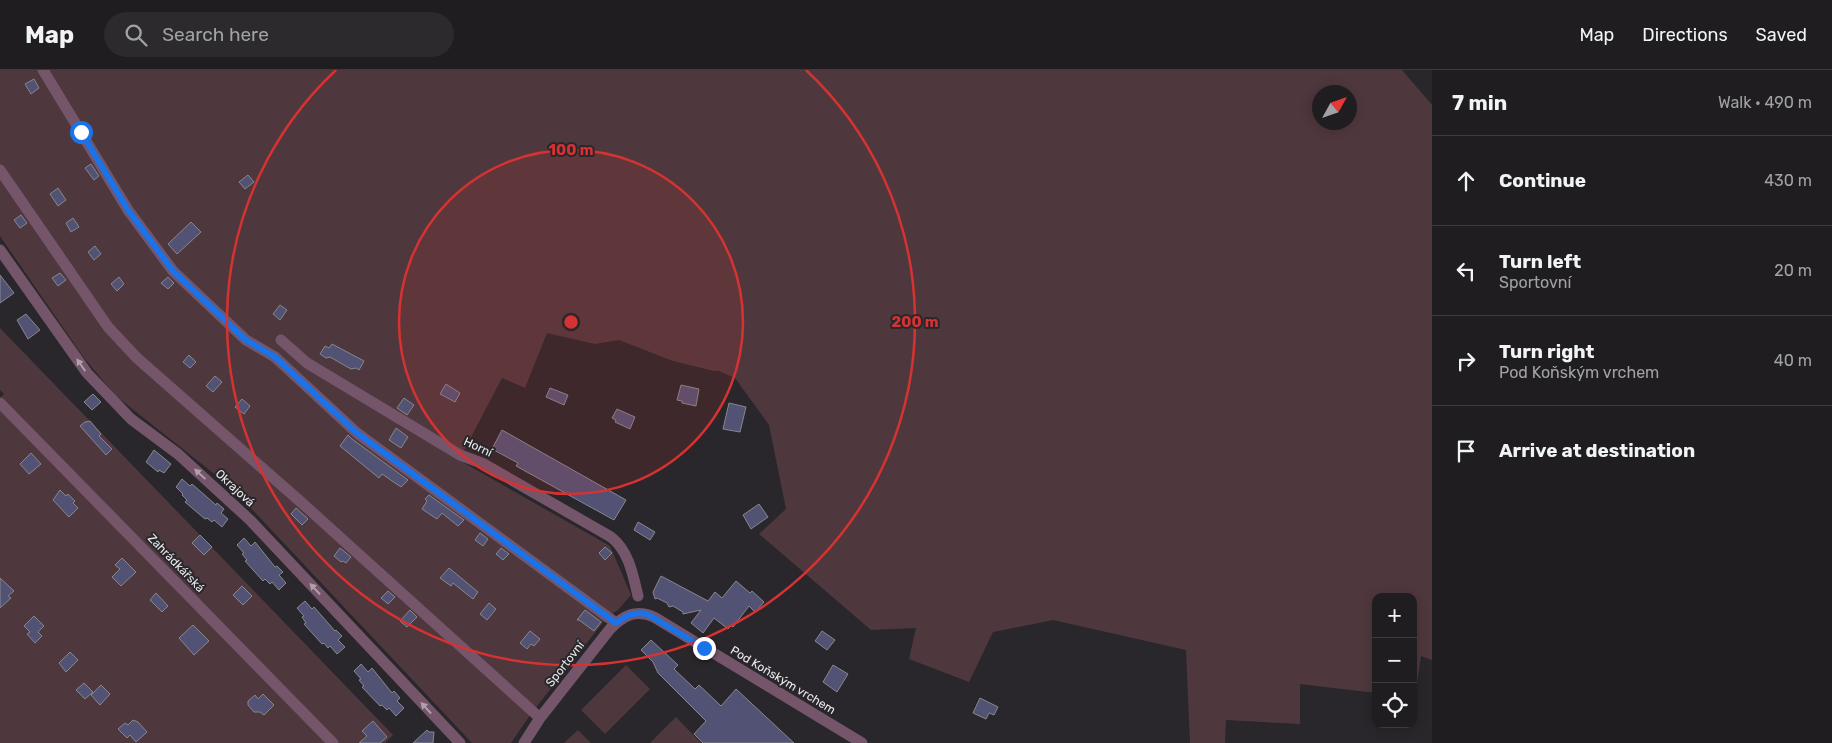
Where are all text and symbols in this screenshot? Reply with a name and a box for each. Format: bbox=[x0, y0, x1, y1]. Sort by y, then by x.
search box bbox=[104, 12, 454, 57]
text: Map bbox=[25, 21, 74, 49]
icon: search bbox=[122, 21, 150, 49]
text: Search here bbox=[162, 23, 269, 46]
text: Map bbox=[1579, 24, 1614, 46]
text: Directions bbox=[1642, 24, 1728, 46]
text: Saved bbox=[1756, 24, 1807, 46]
north arrow bbox=[1312, 85, 1357, 130]
text: 7 min bbox=[1452, 90, 1507, 115]
text: Walk · 490 m bbox=[1718, 93, 1812, 112]
route start bbox=[70, 121, 93, 144]
text: 100 m bbox=[549, 141, 593, 159]
icon: ahead bbox=[1452, 167, 1480, 195]
text: Continue bbox=[1499, 169, 1586, 192]
text: 430 m bbox=[1764, 171, 1812, 190]
text: Turn left bbox=[1499, 250, 1581, 273]
icon: left bbox=[1452, 257, 1480, 285]
text: 20 m bbox=[1774, 261, 1812, 280]
text: Sportovní bbox=[1499, 273, 1571, 292]
centre of rings bbox=[562, 313, 580, 331]
text: 200 m bbox=[891, 313, 939, 331]
text: Turn right bbox=[1499, 340, 1594, 363]
icon: right bbox=[1452, 347, 1480, 375]
text: 40 m bbox=[1774, 351, 1812, 370]
one-way arrow bbox=[76, 358, 86, 372]
text: Pod Koňským vrchem bbox=[1499, 363, 1659, 382]
street label: Horní bbox=[461, 434, 496, 460]
icon: arrive bbox=[1452, 437, 1480, 465]
text: Arrive at destination bbox=[1499, 439, 1695, 462]
street label: Okrajová bbox=[213, 466, 257, 510]
one-way arrow bbox=[194, 468, 206, 480]
street label: Zahrádkářská bbox=[145, 531, 207, 595]
one-way arrow bbox=[309, 584, 321, 596]
map controls bbox=[1372, 593, 1417, 728]
button: + bbox=[1372, 593, 1417, 638]
street label: Sportovní bbox=[543, 637, 588, 690]
route end bbox=[693, 637, 716, 660]
button: − bbox=[1372, 638, 1417, 683]
street label: Pod Koňským vrchem bbox=[728, 643, 838, 717]
button: locate bbox=[1372, 683, 1417, 728]
one-way arrow bbox=[420, 702, 432, 714]

